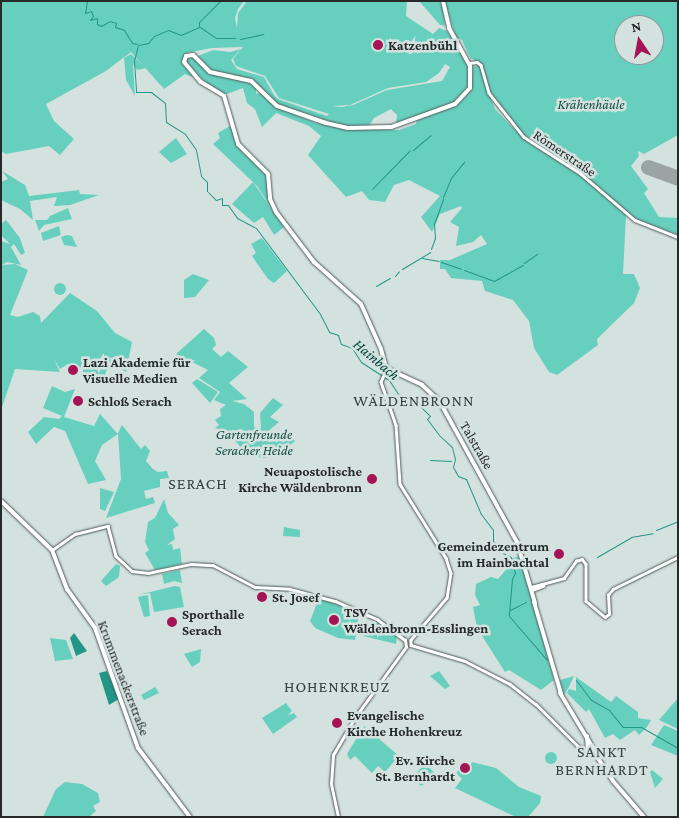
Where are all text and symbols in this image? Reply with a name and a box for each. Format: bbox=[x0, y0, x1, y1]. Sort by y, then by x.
north arrow bbox=[614, 15, 664, 65]
text: N bbox=[630, 17, 642, 35]
place label: Katzenbühl bbox=[388, 37, 457, 53]
marker: Katzenbühl bbox=[372, 39, 384, 51]
park label: Krähenhäule bbox=[557, 96, 625, 112]
street label: Römerstraße bbox=[530, 126, 600, 180]
water label: Hainbach bbox=[349, 336, 403, 384]
place label: Lazi Akademie für Visuelle Medien bbox=[83, 354, 191, 387]
marker: Lazi Akademie für Visuelle Medien bbox=[67, 364, 79, 376]
district label: WÄLDENBRONN bbox=[352, 391, 476, 411]
place label: Schloß Serach bbox=[88, 393, 172, 409]
marker: Schloß Serach bbox=[72, 395, 84, 407]
street label: Talstraße bbox=[457, 418, 497, 472]
park label: Gartenfreunde Seracher Heide bbox=[215, 426, 293, 458]
place label: Neuapostolische Kirche Wäldenbronn bbox=[238, 463, 362, 496]
marker: Neuapostolische Kirche Wäldenbronn bbox=[366, 473, 378, 485]
district label: SERACH bbox=[167, 474, 229, 494]
place label: Gemeindezentrum im Hainbachtal bbox=[437, 538, 549, 570]
marker: Gemeindezentrum im Hainbachtal bbox=[553, 548, 565, 560]
place label: St. Josef bbox=[272, 589, 319, 605]
marker: St. Josef bbox=[256, 591, 268, 603]
place label: TSV Wäldenbronn-Esslingen bbox=[344, 604, 488, 636]
place label: Sporthalle Serach bbox=[182, 606, 244, 638]
marker: TSV Wäldenbronn-Esslingen bbox=[328, 614, 340, 626]
marker: Sporthalle Serach bbox=[166, 616, 178, 628]
street label: Krummenackerstraße bbox=[94, 618, 154, 738]
district label: HOHENKREUZ bbox=[283, 677, 391, 697]
place label: Evangelische Kirche Hohenkreuz bbox=[347, 707, 462, 740]
marker: Evangelische Kirche Hohenkreuz bbox=[331, 717, 343, 729]
district label: SANKT BERNHARDT bbox=[554, 742, 650, 780]
place label: Ev. Kirche St. Bernhardt bbox=[375, 752, 455, 784]
marker: Ev. Kirche St. Bernhardt bbox=[459, 762, 471, 774]

